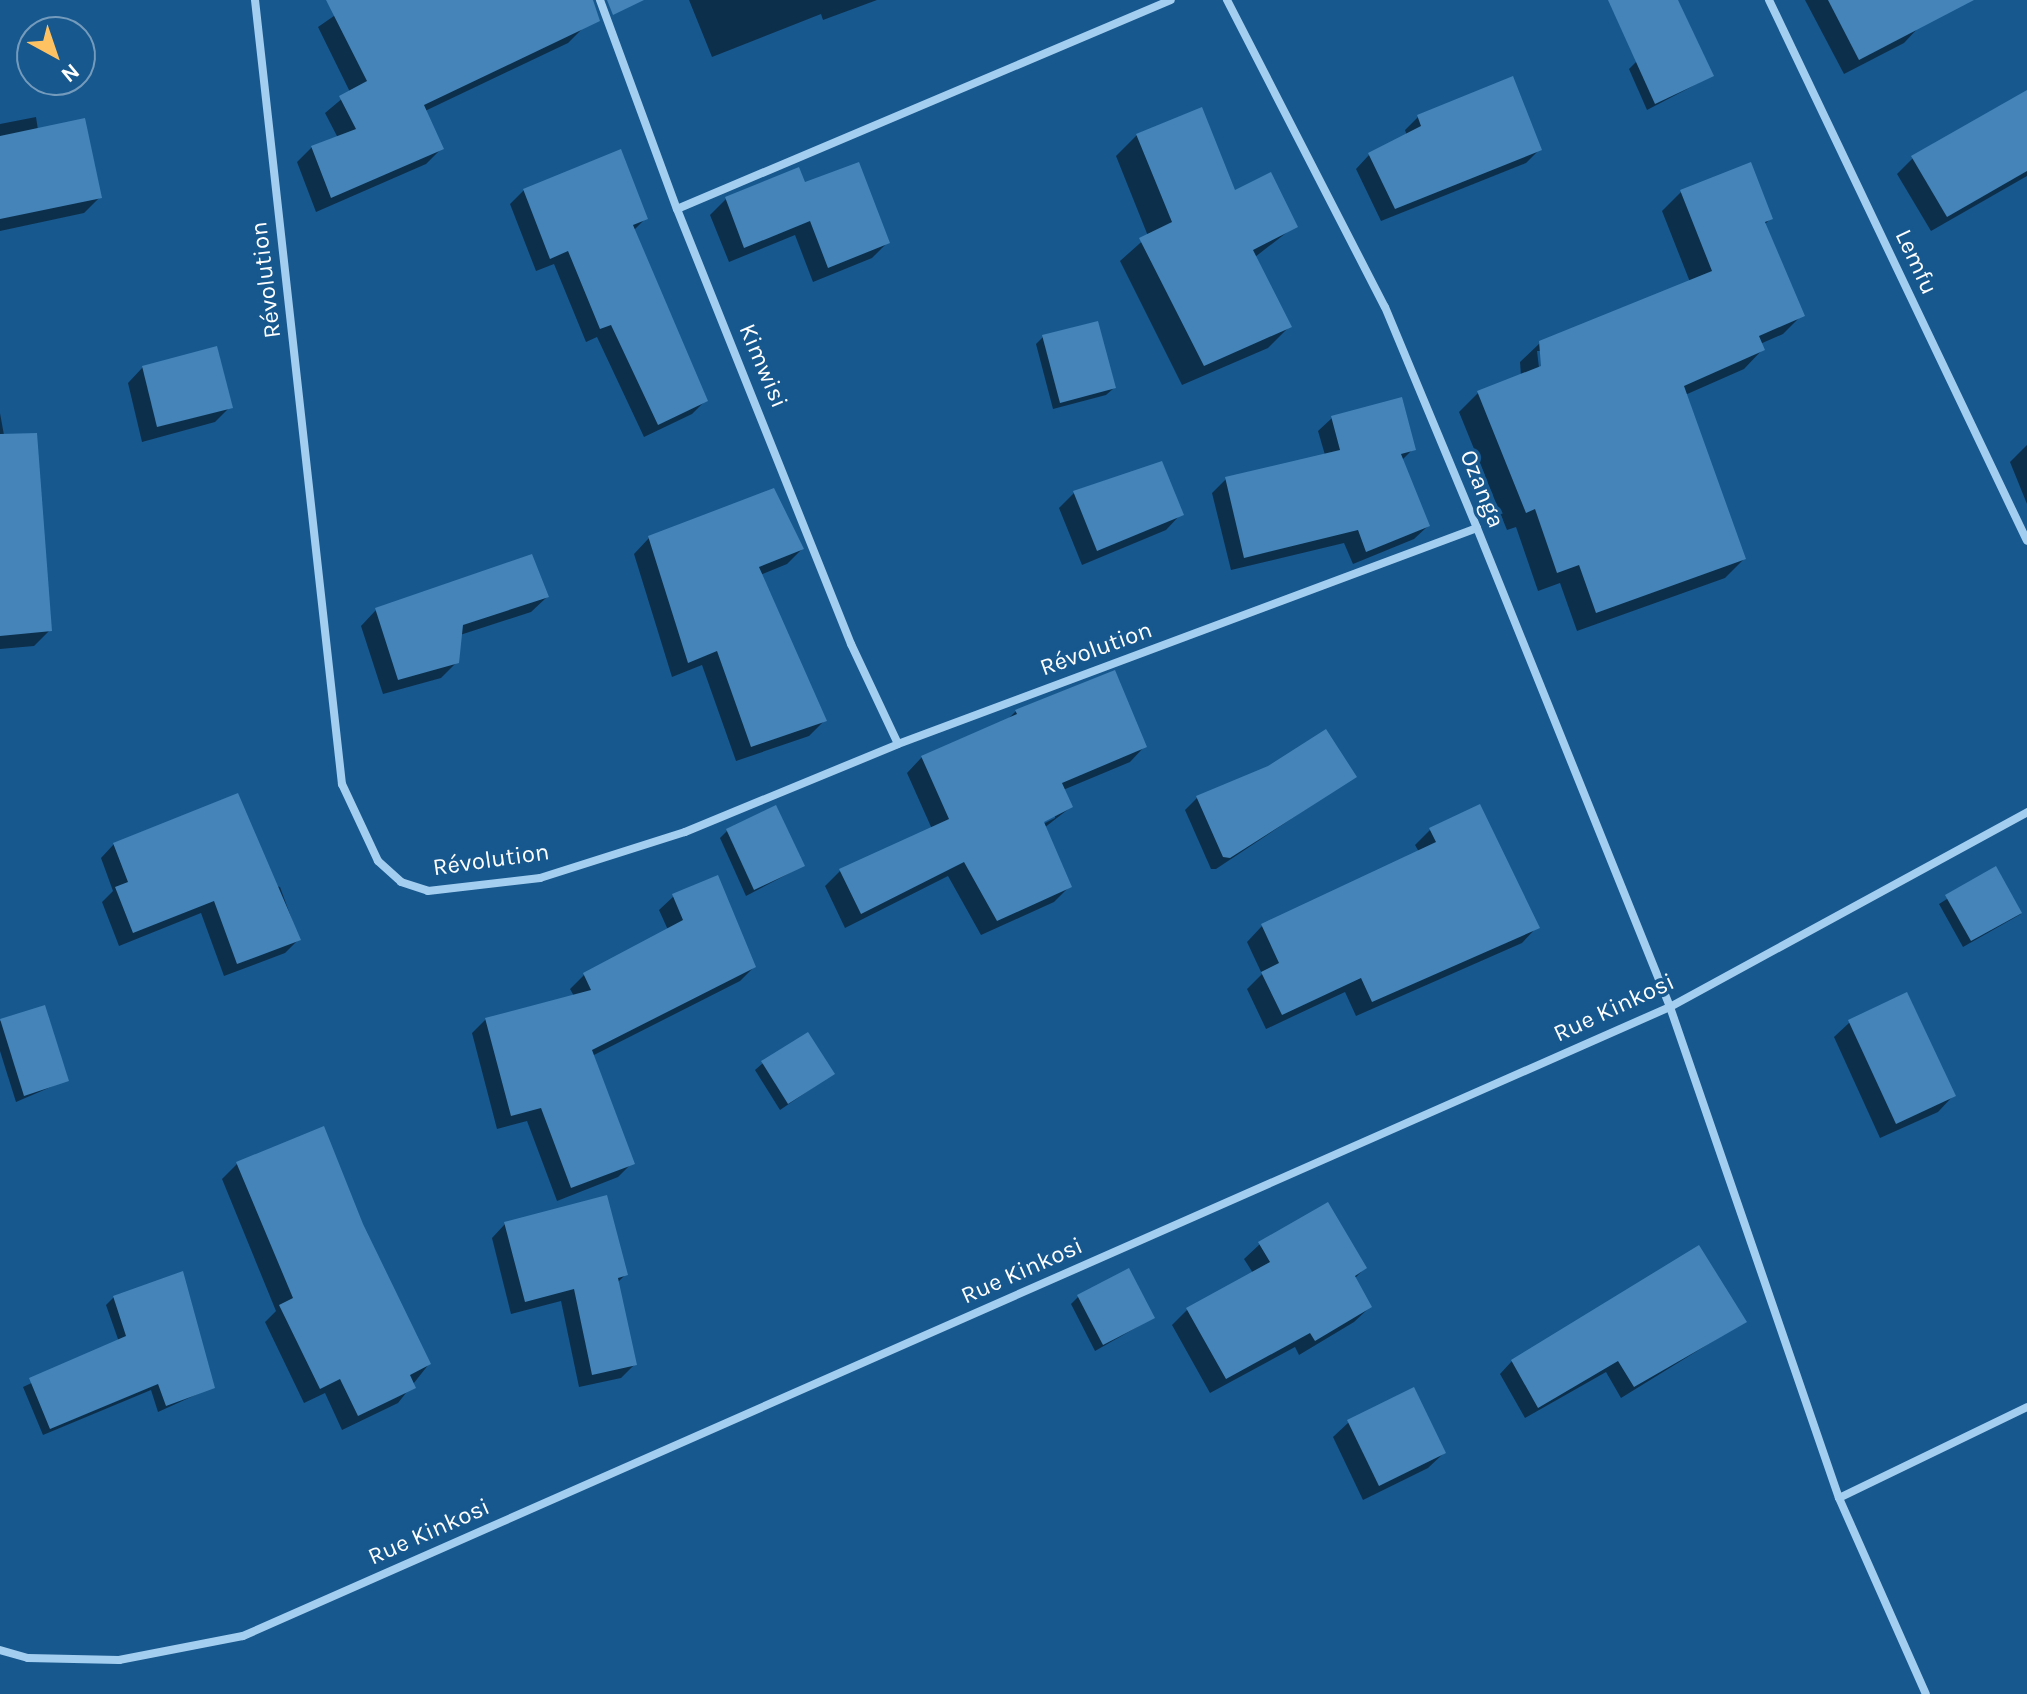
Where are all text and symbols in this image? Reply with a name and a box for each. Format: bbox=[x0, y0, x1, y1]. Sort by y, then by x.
north arrow bbox=[16, 16, 96, 96]
text: N bbox=[56, 58, 85, 88]
street label: Révolution bbox=[245, 220, 287, 340]
street label: Lemfu bbox=[1888, 225, 1944, 299]
street label: Kimwisi bbox=[732, 320, 794, 412]
street label: Ozanga bbox=[1453, 446, 1511, 532]
street label: Révolution bbox=[1036, 615, 1156, 683]
street label: Révolution bbox=[431, 838, 551, 882]
street label: Rue Kinkosi bbox=[1549, 968, 1679, 1048]
street label: Rue Kinkosi bbox=[957, 1231, 1087, 1311]
street label: Rue Kinkosi bbox=[364, 1492, 494, 1572]

